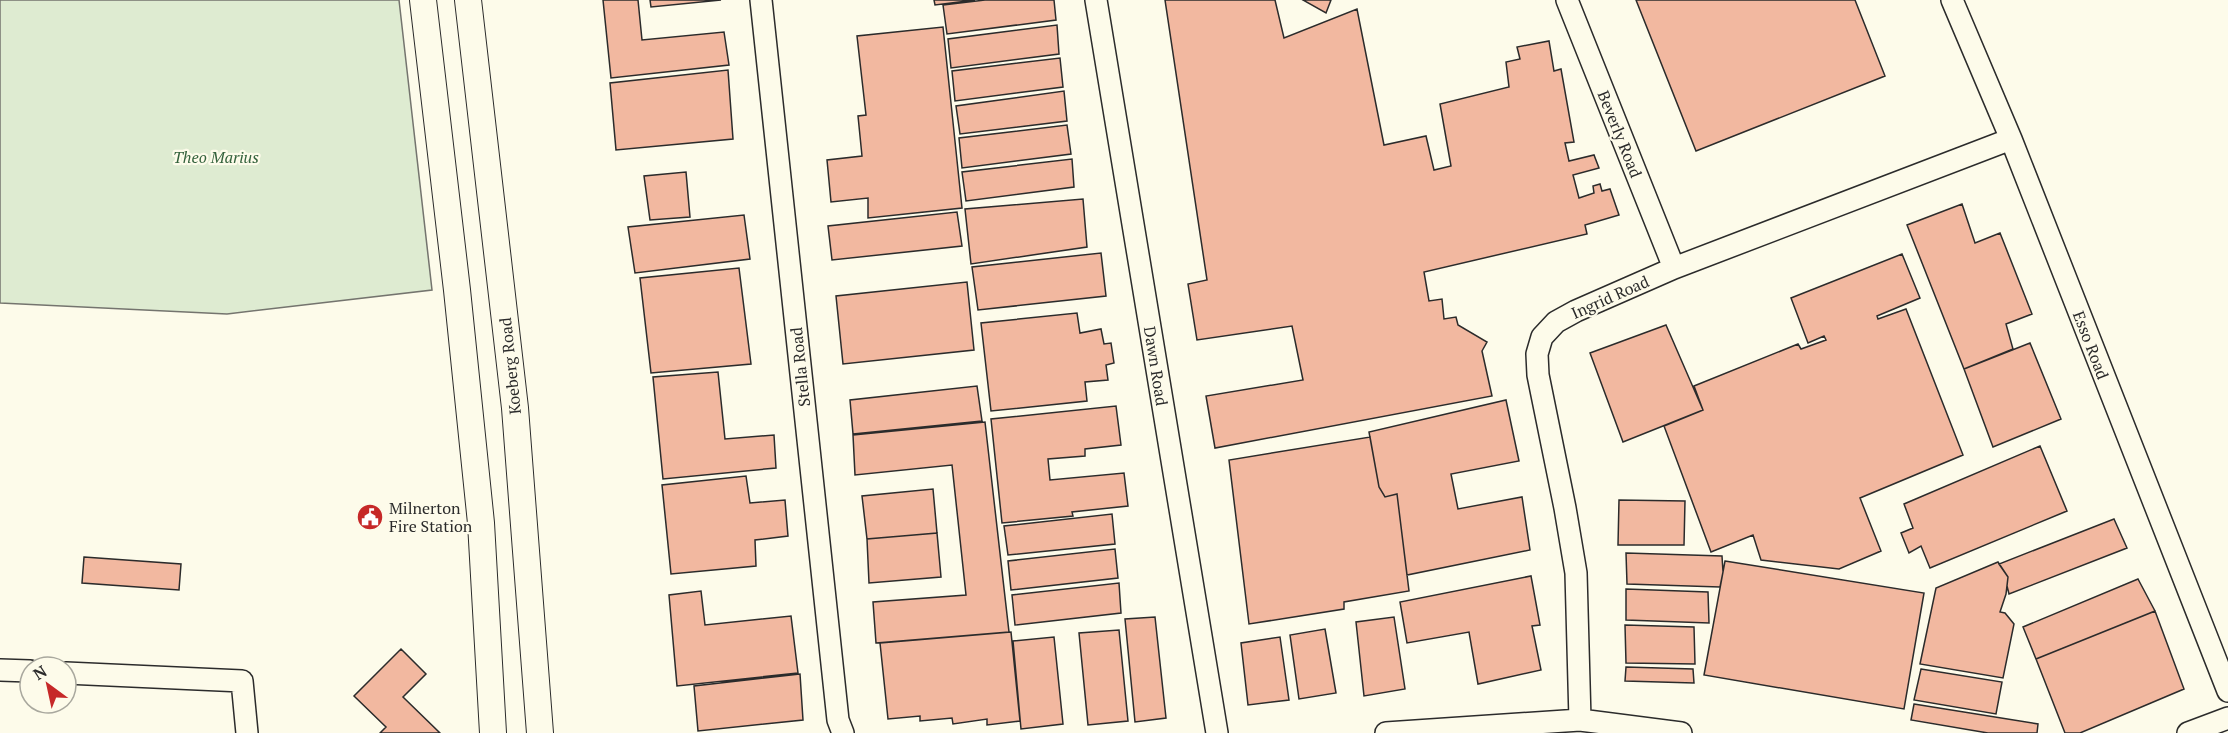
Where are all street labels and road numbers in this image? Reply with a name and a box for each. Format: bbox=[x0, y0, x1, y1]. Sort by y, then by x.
street label: Beverly Road bbox=[1593, 87, 1647, 181]
street label: Ingrid Road bbox=[1568, 270, 1652, 324]
street label: Esso Road bbox=[2068, 308, 2114, 382]
street label: Koeberg Road bbox=[494, 316, 526, 416]
street label: Dawn Road bbox=[1139, 325, 1173, 407]
street label: Stella Road bbox=[785, 326, 815, 408]

